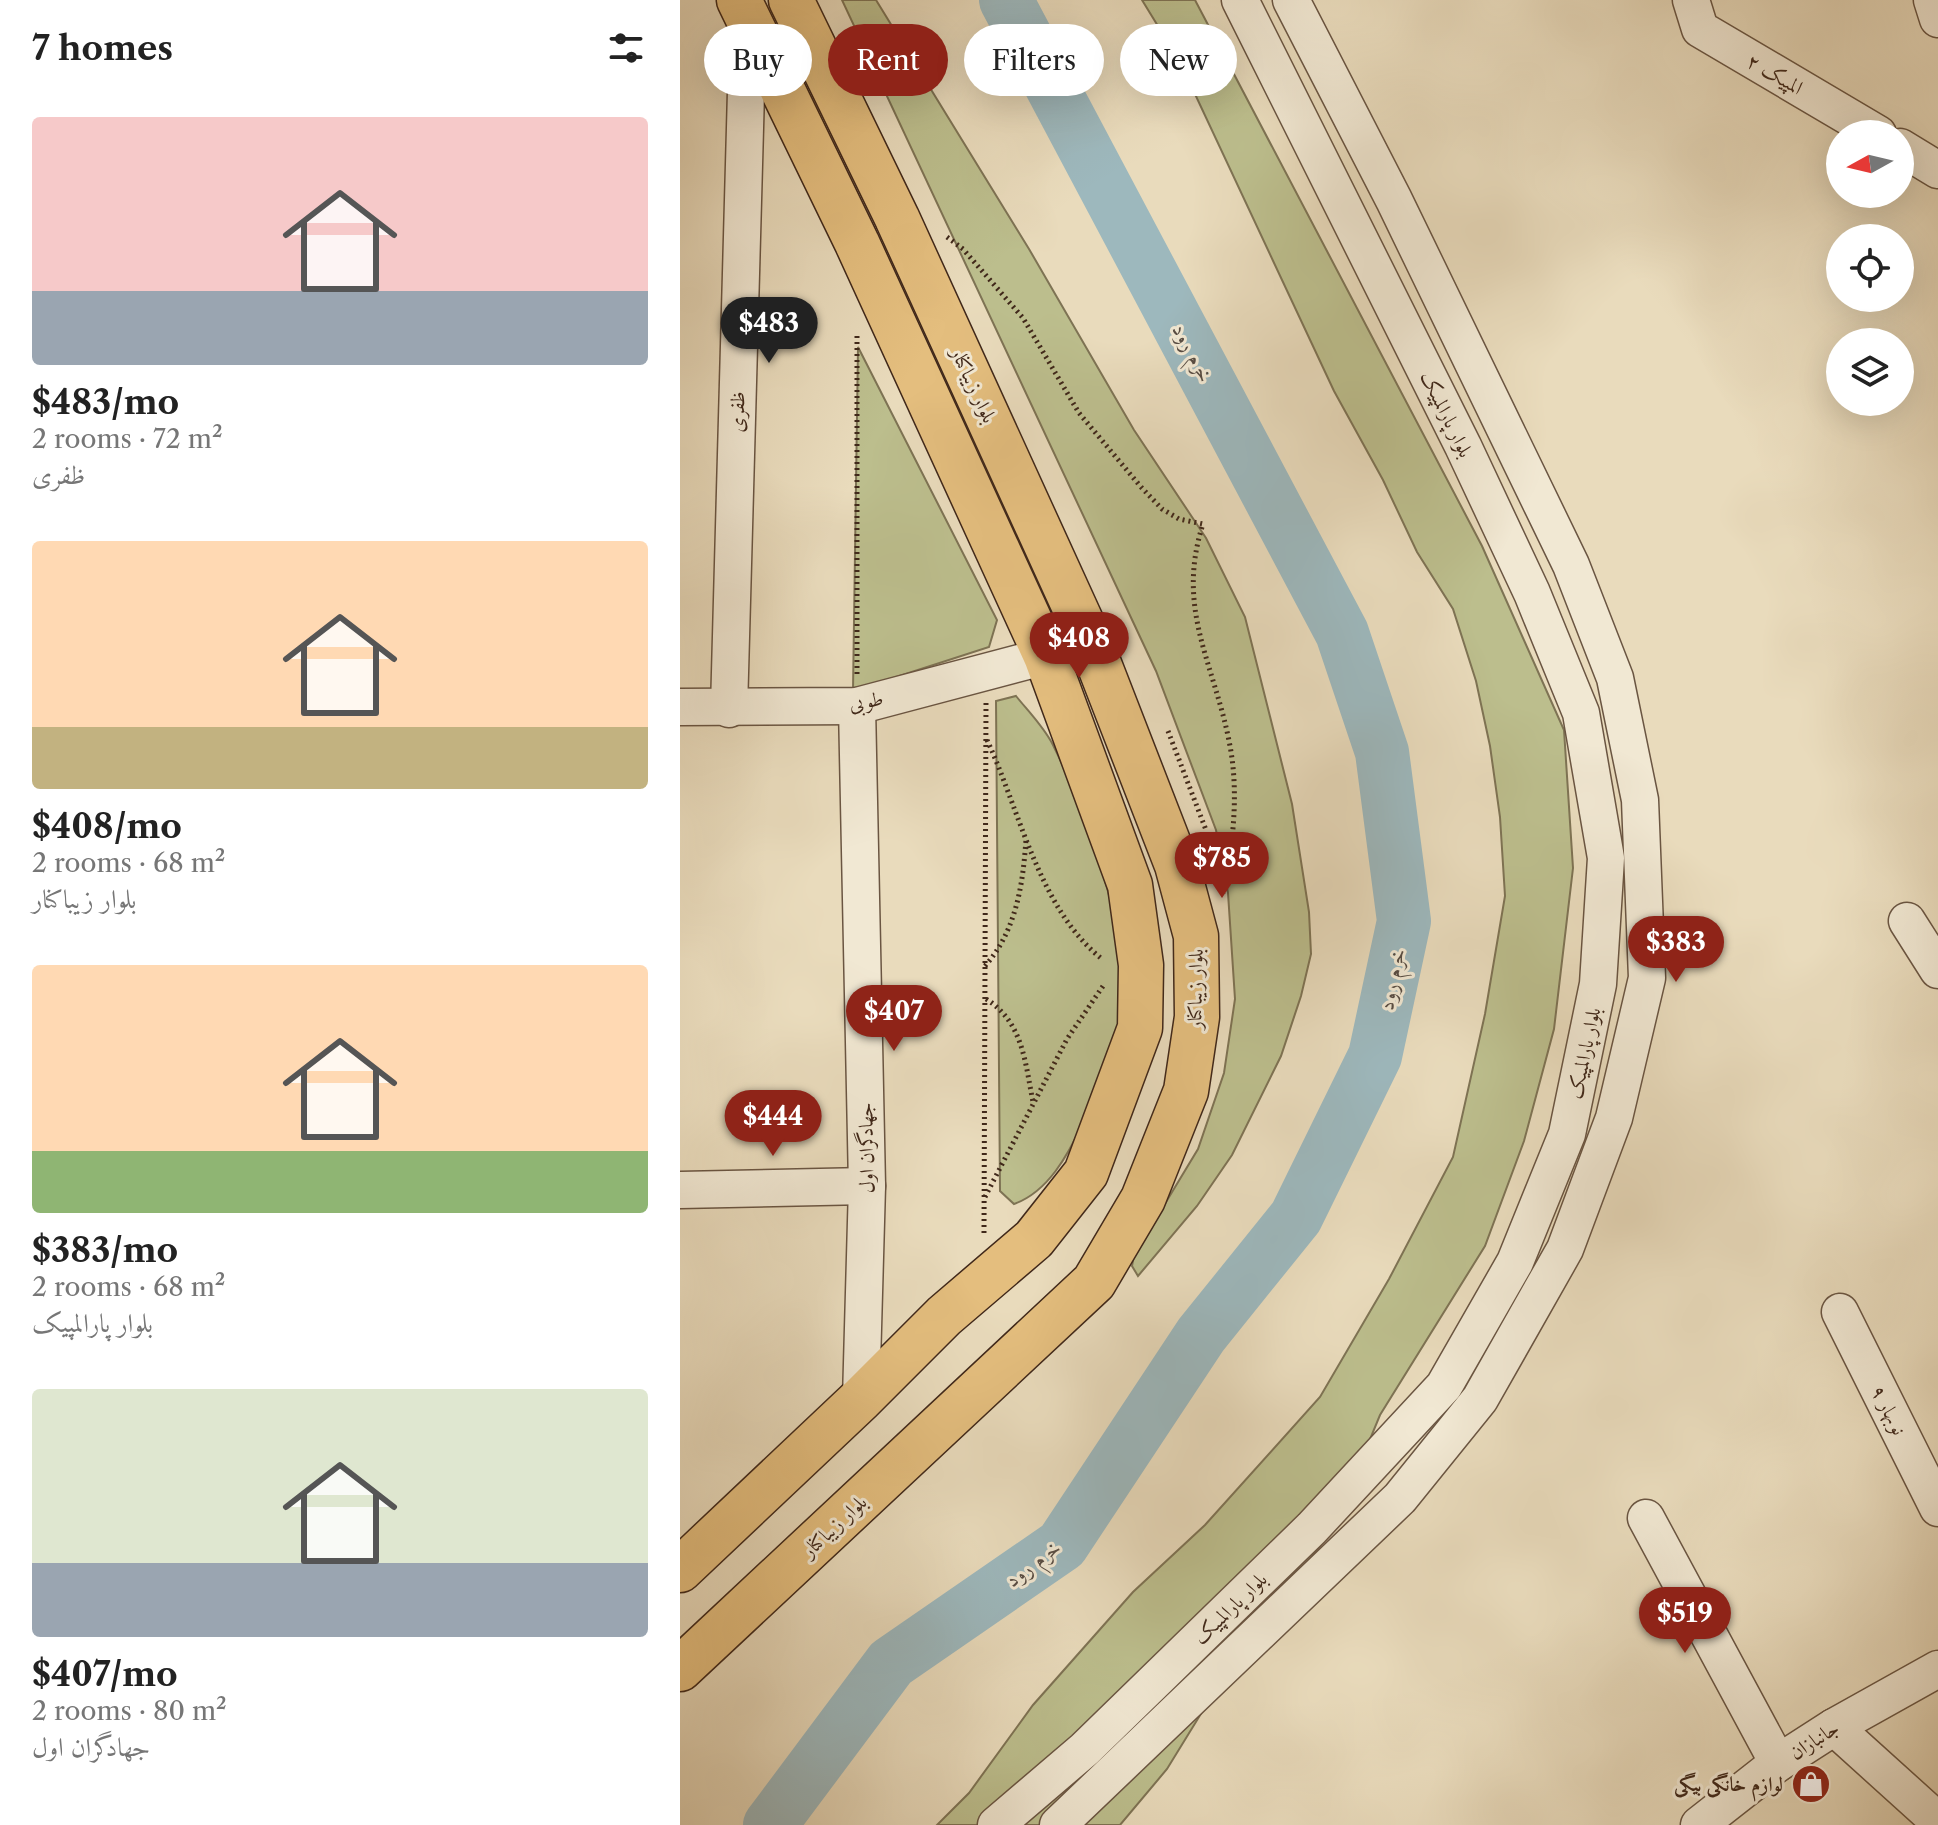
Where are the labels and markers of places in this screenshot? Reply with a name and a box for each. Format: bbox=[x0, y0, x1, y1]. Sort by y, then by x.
pin: $483 bbox=[722, 297, 816, 365]
pin: $408 bbox=[1032, 612, 1126, 680]
pin: $785 bbox=[1175, 832, 1269, 900]
pin: $383 bbox=[1629, 916, 1723, 984]
pin: $407 bbox=[847, 985, 941, 1053]
pin: $444 bbox=[726, 1090, 820, 1158]
pin: $519 bbox=[1638, 1587, 1732, 1655]
shop icon: لوازم خانگی بیگی bbox=[1790, 1763, 1832, 1805]
place label: لوازم خانگی بیگی bbox=[1674, 1772, 1783, 1802]

